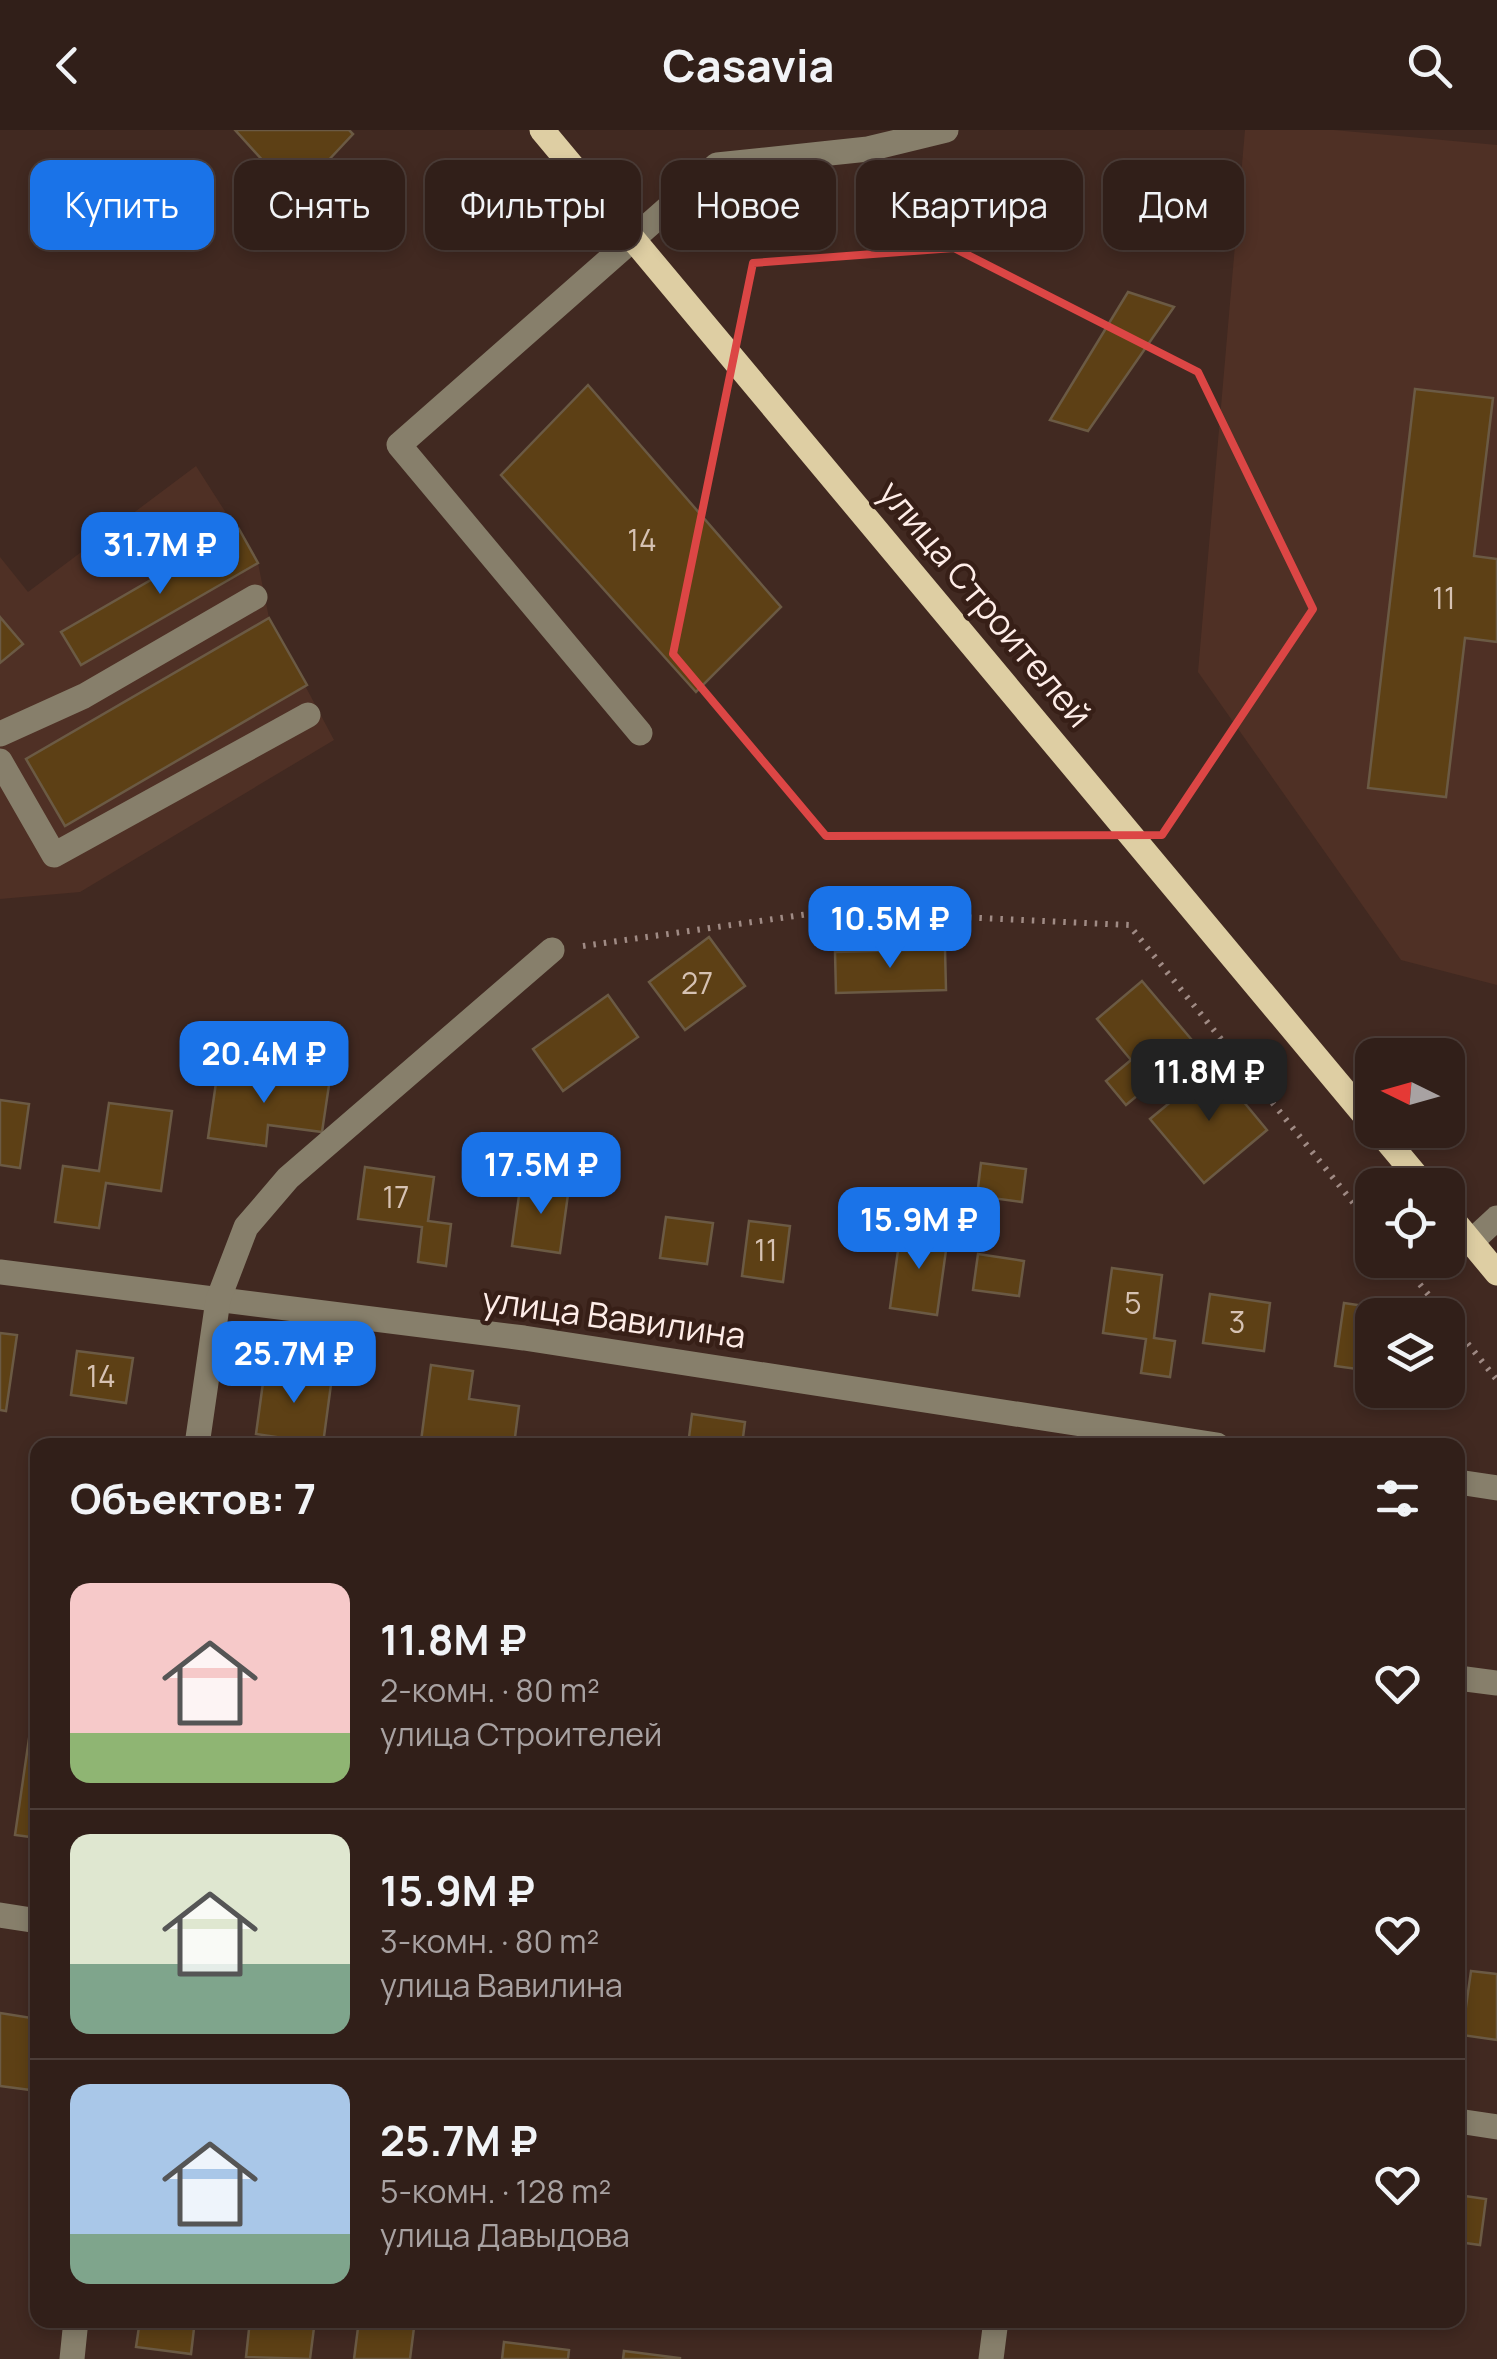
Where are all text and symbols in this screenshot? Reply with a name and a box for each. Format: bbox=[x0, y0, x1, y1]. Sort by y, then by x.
text: Casavia bbox=[663, 34, 834, 96]
icon: back bbox=[40, 38, 95, 93]
icon: search bbox=[1402, 38, 1457, 93]
chip: Купить bbox=[30, 160, 214, 250]
chip: Снять bbox=[234, 160, 405, 250]
chip: Фильтры bbox=[425, 160, 641, 250]
chip: Новое bbox=[661, 160, 836, 250]
chip: Квартира bbox=[856, 160, 1083, 250]
chip: Дом bbox=[1103, 160, 1244, 250]
street label: улица Строителей bbox=[868, 470, 1103, 737]
pin: 31.7M ₽ bbox=[68, 512, 252, 597]
house number: 14 bbox=[627, 519, 657, 560]
text: 31.7M ₽ bbox=[103, 522, 217, 566]
house number: 11 bbox=[1432, 577, 1456, 618]
pin: 10.5M ₽ bbox=[798, 886, 982, 971]
text: 10.5M ₽ bbox=[830, 896, 950, 940]
house number: 27 bbox=[681, 962, 713, 1003]
pin: 20.4M ₽ bbox=[172, 1021, 356, 1106]
text: 20.4M ₽ bbox=[202, 1031, 326, 1075]
north arrow bbox=[1355, 1038, 1465, 1148]
map controls bbox=[1355, 1038, 1465, 1408]
pin: 11.8M ₽ bbox=[1117, 1039, 1301, 1124]
text: 11.8M ₽ bbox=[1153, 1049, 1265, 1093]
pin: 17.5M ₽ bbox=[449, 1132, 633, 1217]
text: 17.5M ₽ bbox=[484, 1142, 598, 1186]
button: locate bbox=[1355, 1168, 1465, 1278]
house number: 17 bbox=[383, 1176, 409, 1217]
pin: 15.9M ₽ bbox=[827, 1187, 1011, 1272]
text: 15.9M ₽ bbox=[860, 1197, 978, 1241]
house number: 11 bbox=[754, 1229, 778, 1270]
street label: улица Вавилина bbox=[479, 1275, 749, 1359]
house number: 5 bbox=[1124, 1282, 1142, 1323]
button: layers bbox=[1355, 1298, 1465, 1408]
house number: 3 bbox=[1229, 1301, 1245, 1342]
pin: 25.7M ₽ bbox=[202, 1321, 386, 1406]
text: 25.7M ₽ bbox=[234, 1331, 354, 1375]
house number: 14 bbox=[86, 1355, 116, 1396]
text: Объектов: 7 bbox=[70, 1469, 316, 1527]
icon: filters bbox=[1370, 1471, 1425, 1526]
text: 11.8M ₽ bbox=[380, 1610, 527, 1668]
icon: home bbox=[150, 1623, 270, 1743]
icon: heart bbox=[1370, 1656, 1425, 1711]
text: 2-комн. · 80 m² bbox=[380, 1668, 600, 1712]
text: улица Строителей bbox=[380, 1712, 662, 1756]
text: 15.9M ₽ bbox=[380, 1861, 535, 1919]
icon: home bbox=[150, 1874, 270, 1994]
icon: heart bbox=[1370, 1907, 1425, 1962]
text: 3-комн. · 80 m² bbox=[380, 1919, 599, 1963]
text: улица Вавилина bbox=[380, 1963, 623, 2007]
text: 25.7M ₽ bbox=[380, 2111, 538, 2169]
icon: home bbox=[150, 2124, 270, 2244]
icon: heart bbox=[1370, 2157, 1425, 2212]
text: 5-комн. · 128 m² bbox=[380, 2169, 611, 2213]
text: улица Давыдова bbox=[380, 2213, 630, 2257]

